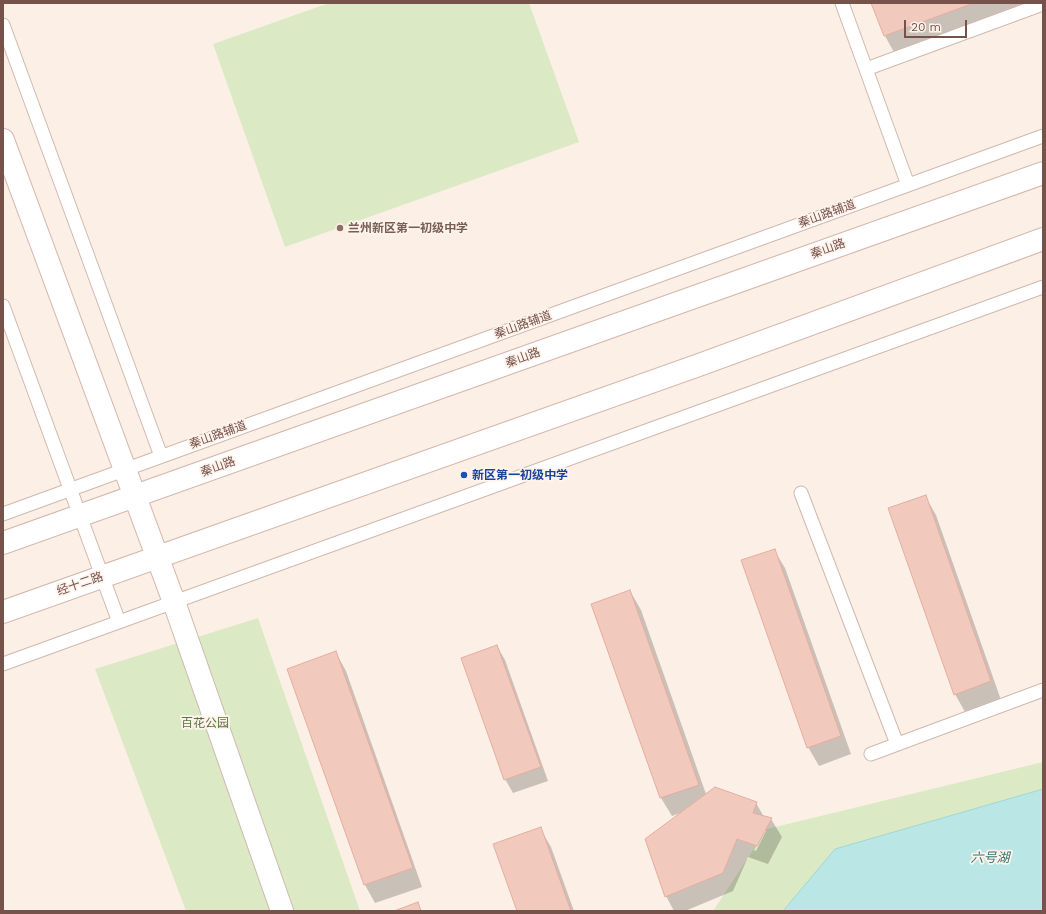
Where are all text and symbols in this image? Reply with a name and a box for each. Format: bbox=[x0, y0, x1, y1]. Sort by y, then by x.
scale bar bbox=[906, 12, 969, 38]
text: 20 m bbox=[911, 20, 941, 34]
street label: 秦山路辅道 bbox=[796, 197, 858, 231]
place label: 兰州新区第一初级中学 bbox=[348, 221, 468, 235]
marker: 兰州新区第一初级中学 bbox=[335, 223, 345, 233]
street label: 秦山路 bbox=[809, 236, 847, 262]
street label: 秦山路辅道 bbox=[492, 308, 554, 342]
street label: 秦山路 bbox=[504, 345, 542, 371]
street label: 秦山路辅道 bbox=[187, 418, 249, 452]
street label: 秦山路 bbox=[199, 454, 237, 480]
place label: 新区第一初级中学 bbox=[472, 468, 568, 482]
marker: 新区第一初级中学 bbox=[459, 470, 469, 480]
street label: 经十二路 bbox=[55, 569, 105, 599]
park label: 百花公园 bbox=[181, 716, 229, 730]
water label: 六号湖 bbox=[971, 850, 1009, 866]

